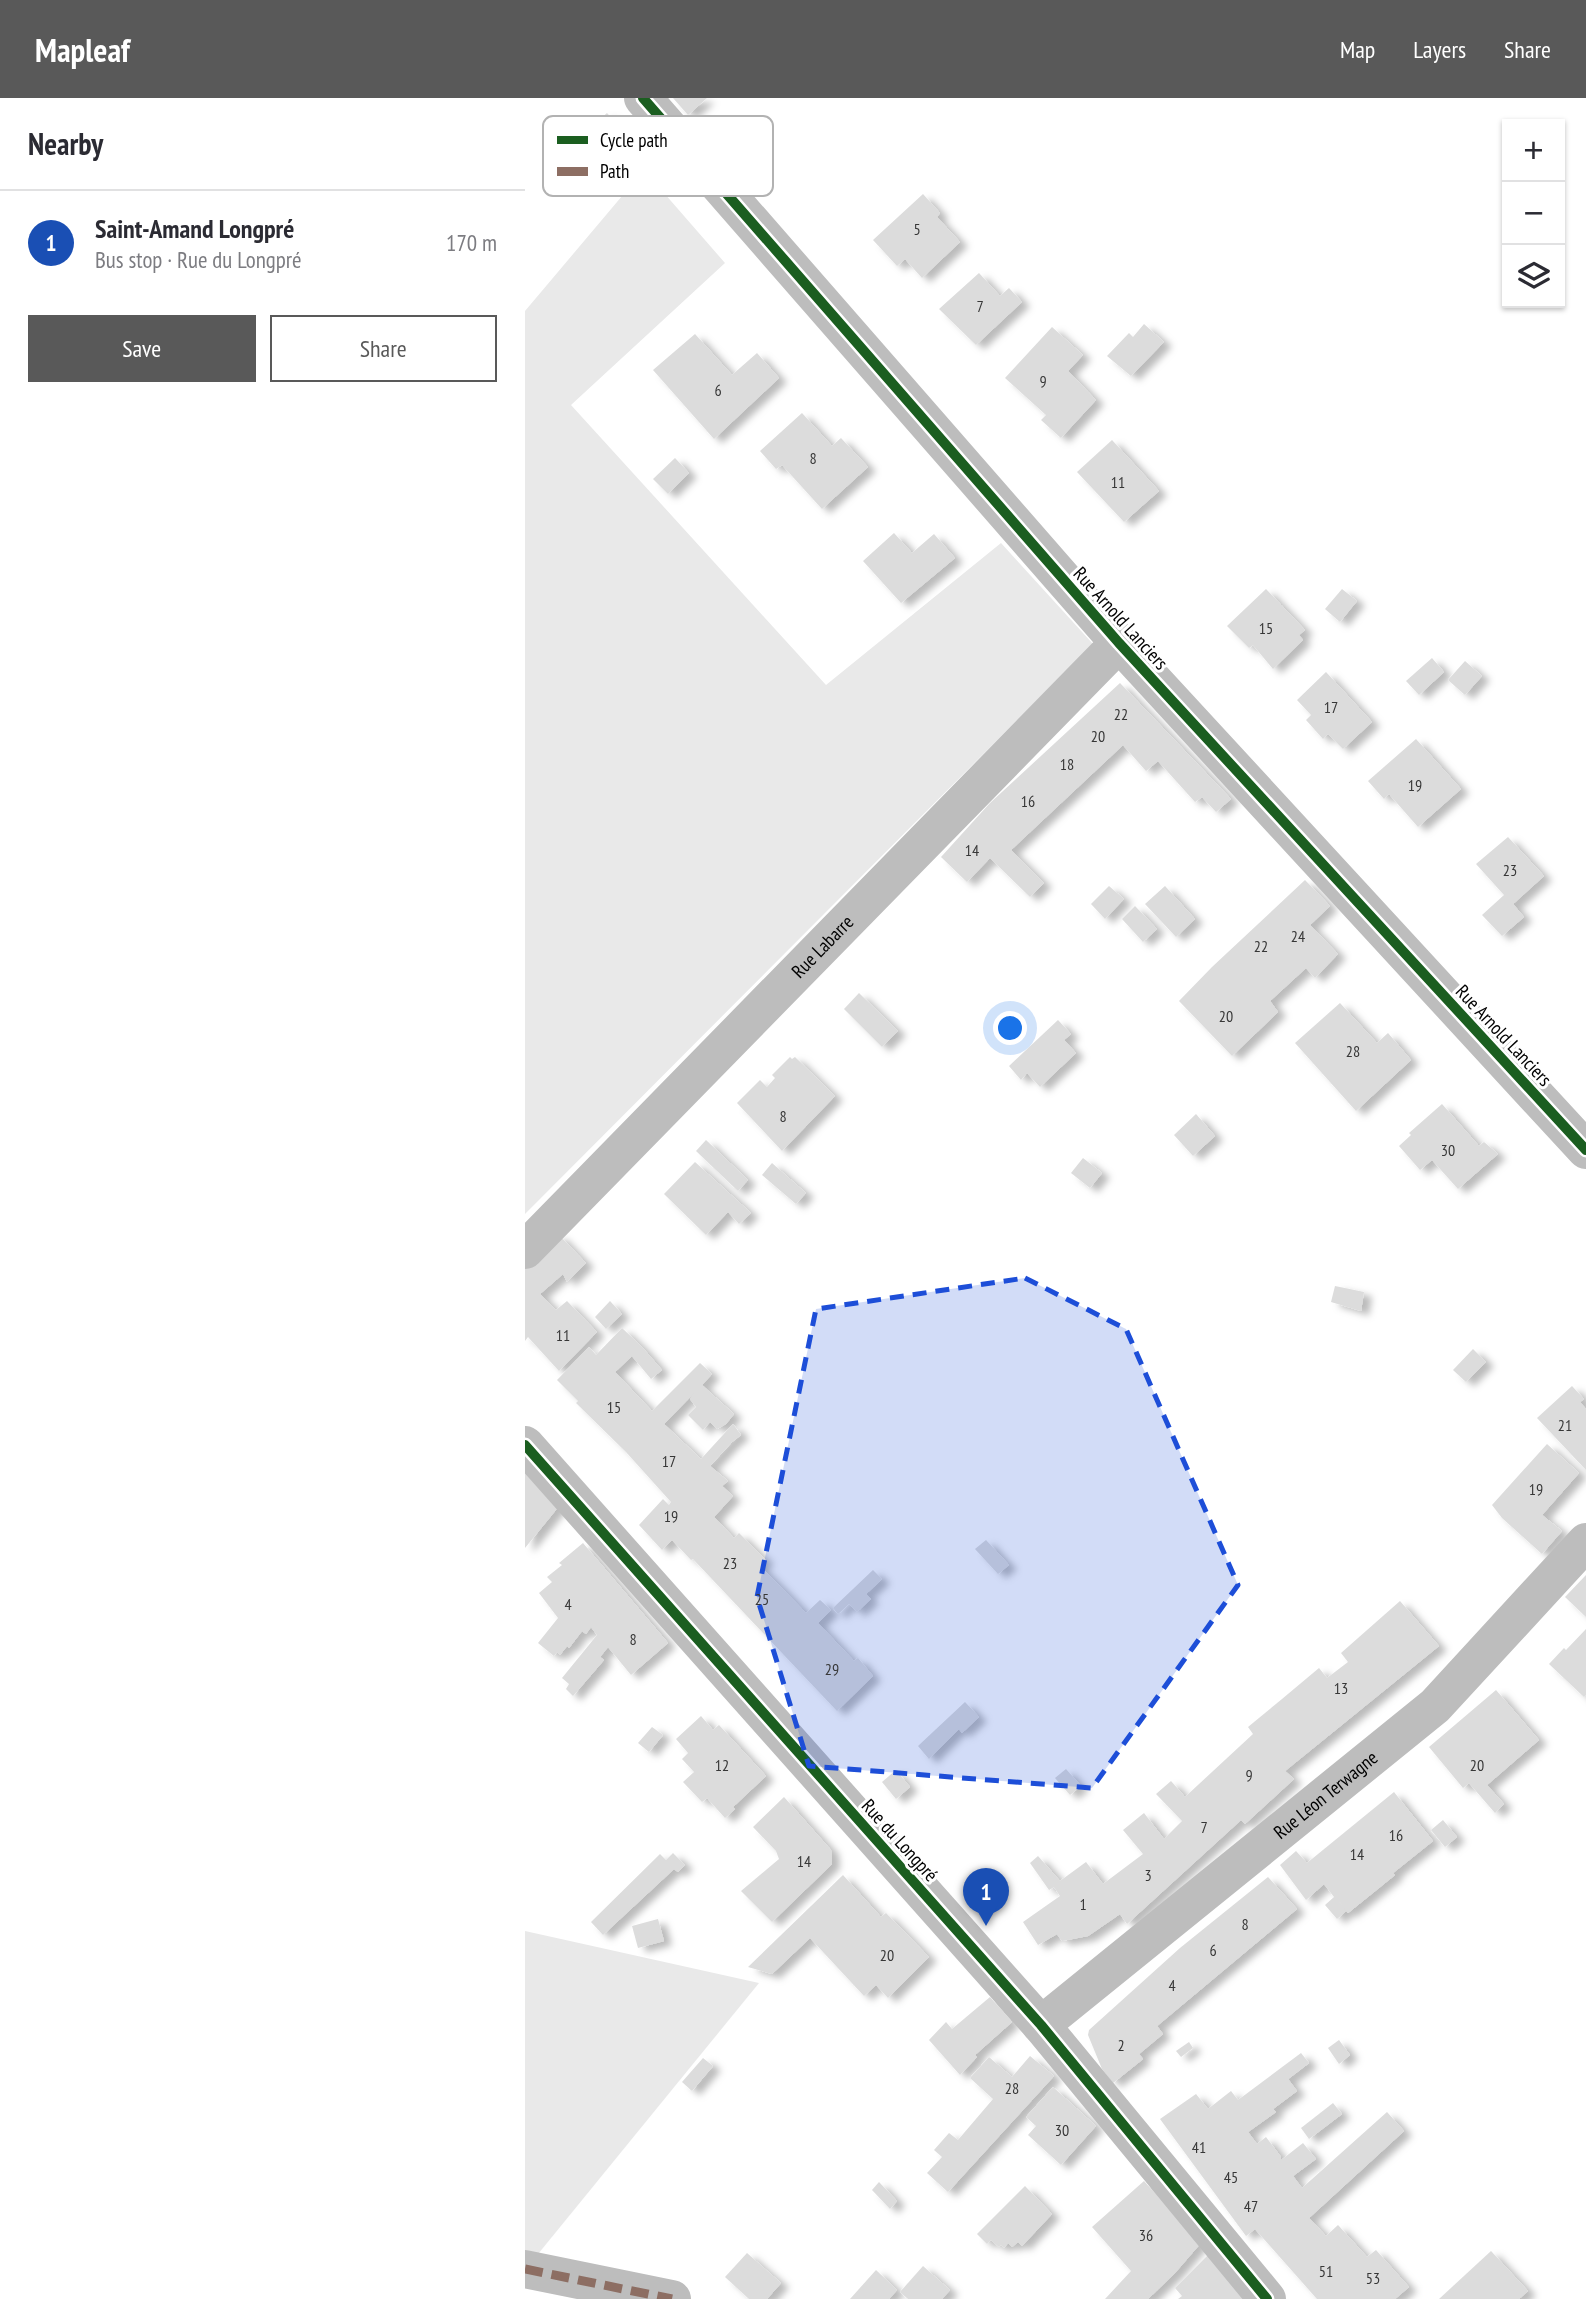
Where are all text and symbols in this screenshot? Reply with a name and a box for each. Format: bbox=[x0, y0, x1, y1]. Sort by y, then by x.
text: Mapleaf bbox=[35, 28, 130, 71]
text: Map bbox=[1340, 34, 1375, 65]
text: Layers bbox=[1413, 34, 1466, 65]
text: Share bbox=[1504, 34, 1551, 65]
legend bbox=[543, 116, 773, 196]
map controls bbox=[1502, 119, 1565, 308]
button: + bbox=[1502, 119, 1565, 182]
text: Nearby bbox=[28, 124, 103, 163]
text: Cycle path bbox=[600, 128, 668, 152]
text: Path bbox=[600, 159, 629, 183]
button: − bbox=[1502, 182, 1565, 245]
text: Saint-Amand Longpré bbox=[95, 212, 294, 245]
house number: 5 bbox=[913, 219, 921, 239]
text: 1 bbox=[46, 228, 57, 257]
text: 170 m bbox=[446, 228, 497, 257]
text: Bus stop · Rue du Longpré bbox=[95, 245, 302, 274]
button: layers bbox=[1502, 245, 1565, 308]
house number: 7 bbox=[976, 296, 984, 316]
button: Save bbox=[28, 315, 256, 382]
button: Share bbox=[270, 315, 497, 382]
house number: 9 bbox=[1039, 371, 1047, 391]
house number: 6 bbox=[714, 380, 722, 400]
house number: 8 bbox=[809, 448, 817, 468]
house number: 11 bbox=[1111, 472, 1125, 492]
street label: Rue Arnold Lanciers bbox=[1069, 562, 1173, 674]
house number: 15 bbox=[1259, 618, 1273, 638]
house number: 17 bbox=[1324, 697, 1338, 717]
house number: 22 bbox=[1114, 704, 1128, 724]
house number: 20 bbox=[1091, 726, 1105, 746]
house number: 18 bbox=[1060, 754, 1074, 774]
house number: 19 bbox=[1408, 775, 1422, 795]
house number: 16 bbox=[1021, 791, 1035, 811]
house number: 14 bbox=[965, 840, 979, 860]
house number: 23 bbox=[1503, 860, 1517, 880]
street label: Rue Labarre bbox=[786, 910, 858, 983]
house number: 24 bbox=[1291, 926, 1305, 946]
house number: 22 bbox=[1254, 936, 1268, 956]
street label: Rue Arnold Lanciers bbox=[1451, 979, 1557, 1091]
house number: 20 bbox=[1219, 1006, 1233, 1026]
your location bbox=[993, 1011, 1027, 1045]
house number: 28 bbox=[1346, 1041, 1360, 1061]
house number: 8 bbox=[779, 1106, 787, 1126]
house number: 30 bbox=[1441, 1140, 1455, 1160]
house number: 11 bbox=[556, 1325, 570, 1345]
house number: 15 bbox=[607, 1397, 621, 1417]
house number: 21 bbox=[1558, 1415, 1572, 1435]
house number: 17 bbox=[662, 1451, 676, 1471]
house number: 19 bbox=[1529, 1479, 1543, 1499]
house number: 19 bbox=[664, 1506, 678, 1526]
house number: 23 bbox=[723, 1553, 737, 1573]
house number: 25 bbox=[755, 1589, 769, 1609]
house number: 4 bbox=[564, 1594, 572, 1614]
house number: 8 bbox=[629, 1629, 637, 1649]
house number: 29 bbox=[825, 1659, 839, 1679]
house number: 13 bbox=[1334, 1678, 1348, 1698]
street label: Rue Léon Terwagne bbox=[1269, 1745, 1382, 1844]
house number: 12 bbox=[715, 1755, 729, 1775]
house number: 20 bbox=[1470, 1755, 1484, 1775]
house number: 9 bbox=[1245, 1765, 1253, 1785]
street label: Rue du Longpré bbox=[857, 1794, 943, 1886]
house number: 7 bbox=[1200, 1817, 1208, 1837]
house number: 16 bbox=[1389, 1825, 1403, 1845]
house number: 14 bbox=[1350, 1844, 1364, 1864]
house number: 14 bbox=[797, 1851, 811, 1871]
house number: 3 bbox=[1144, 1865, 1152, 1885]
pin: 1 bbox=[963, 1868, 1009, 1926]
house number: 1 bbox=[1079, 1894, 1087, 1914]
house number: 8 bbox=[1241, 1914, 1249, 1934]
house number: 6 bbox=[1209, 1940, 1217, 1960]
house number: 20 bbox=[880, 1945, 894, 1965]
house number: 4 bbox=[1168, 1975, 1176, 1995]
house number: 2 bbox=[1117, 2035, 1125, 2055]
house number: 28 bbox=[1005, 2078, 1019, 2098]
house number: 30 bbox=[1055, 2120, 1069, 2140]
house number: 41 bbox=[1192, 2137, 1206, 2157]
house number: 45 bbox=[1224, 2167, 1238, 2187]
house number: 47 bbox=[1244, 2196, 1258, 2216]
house number: 36 bbox=[1139, 2225, 1153, 2245]
house number: 51 bbox=[1319, 2261, 1333, 2281]
house number: 53 bbox=[1366, 2268, 1380, 2288]

